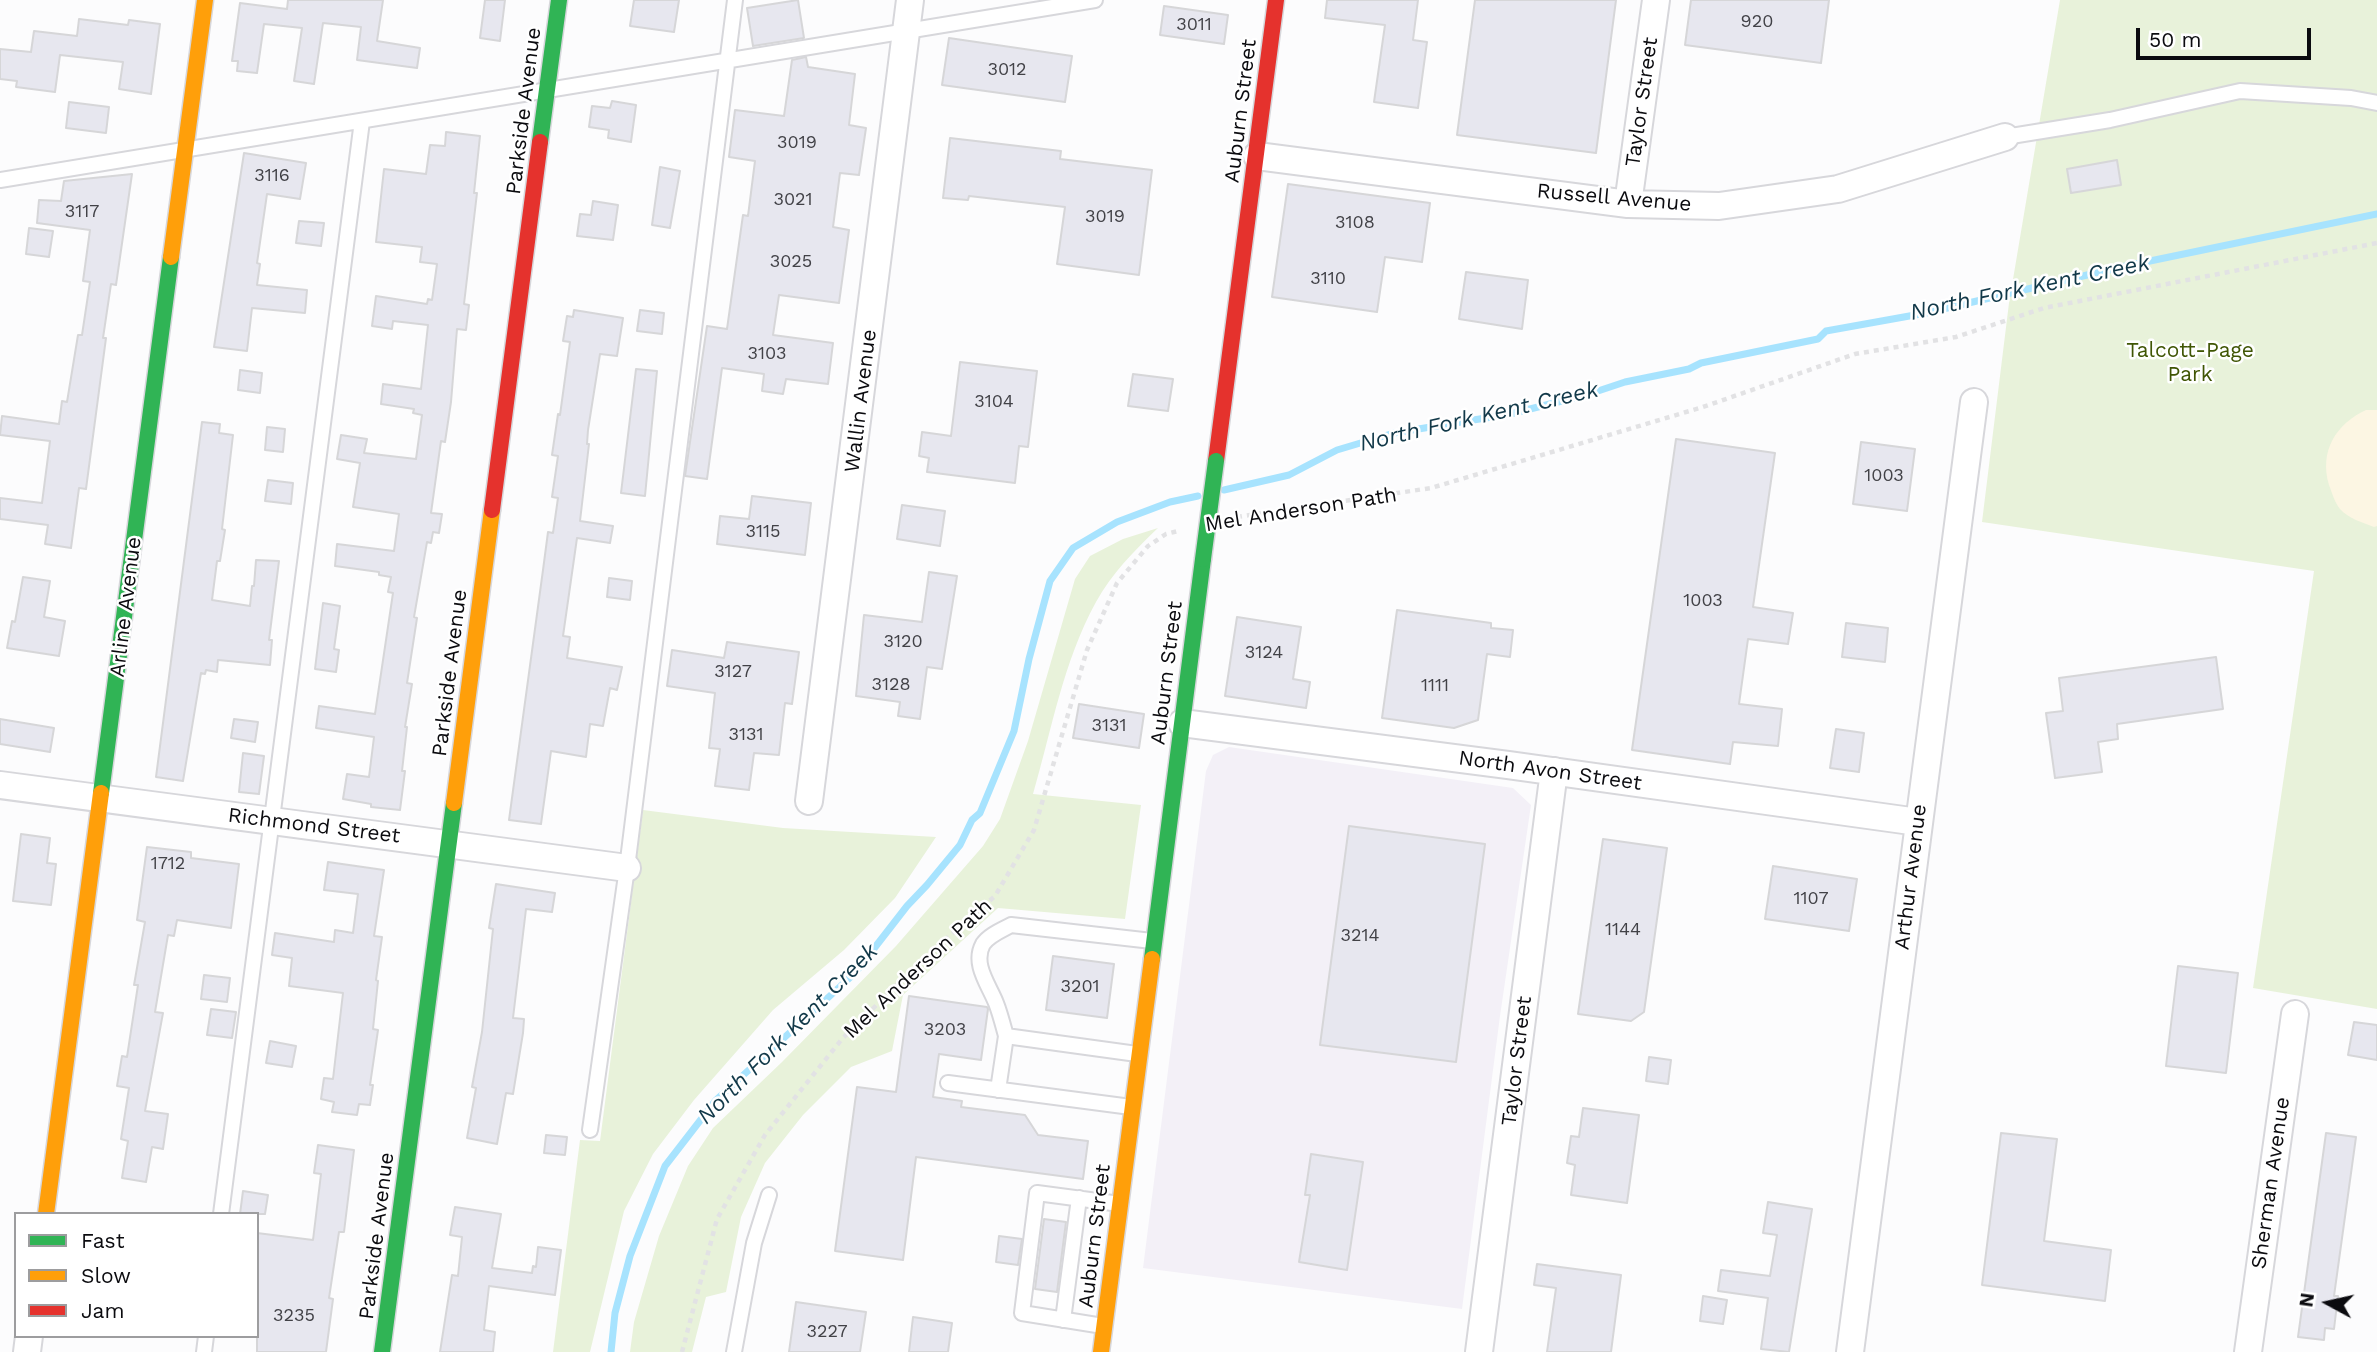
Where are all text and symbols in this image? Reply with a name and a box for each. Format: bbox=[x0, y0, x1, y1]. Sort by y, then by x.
house number: 920 bbox=[1741, 11, 1773, 33]
house number: 3011 bbox=[1176, 14, 1212, 36]
scale bar bbox=[2139, 14, 2314, 58]
street label: Parkside Avenue bbox=[501, 26, 547, 196]
text: 50 m bbox=[2149, 27, 2201, 52]
street label: Taylor Street bbox=[1620, 36, 1664, 168]
street label: Auburn Street bbox=[1220, 38, 1262, 184]
house number: 3012 bbox=[987, 59, 1027, 81]
house number: 3019 bbox=[777, 132, 817, 154]
house number: 3116 bbox=[254, 165, 290, 187]
street label: Russell Avenue bbox=[1536, 179, 1692, 217]
house number: 3021 bbox=[773, 189, 813, 211]
house number: 3117 bbox=[65, 201, 99, 223]
house number: 3019 bbox=[1085, 206, 1125, 228]
house number: 3108 bbox=[1335, 212, 1375, 234]
water label: North Fork Kent Creek bbox=[1908, 249, 2152, 327]
house number: 3025 bbox=[770, 251, 812, 273]
house number: 3110 bbox=[1310, 268, 1346, 290]
street label: Wallin Avenue bbox=[840, 328, 882, 474]
park label: Talcott-Page Park bbox=[2126, 338, 2254, 388]
house number: 3103 bbox=[748, 343, 786, 365]
water label: North Fork Kent Creek bbox=[1357, 376, 1601, 458]
house number: 3104 bbox=[974, 391, 1014, 413]
house number: 1003 bbox=[1864, 465, 1904, 487]
street label: Mel Anderson Path bbox=[1203, 482, 1399, 538]
house number: 3115 bbox=[745, 521, 781, 543]
street label: Arline Avenue bbox=[105, 535, 147, 679]
street label: Parkside Avenue bbox=[427, 588, 473, 758]
house number: 1003 bbox=[1683, 590, 1723, 612]
street label: Auburn Street bbox=[1146, 600, 1188, 746]
house number: 3120 bbox=[883, 631, 923, 653]
house number: 3124 bbox=[1245, 642, 1283, 664]
house number: 3127 bbox=[714, 661, 752, 683]
house number: 3128 bbox=[871, 674, 911, 696]
house number: 1111 bbox=[1421, 675, 1449, 697]
house number: 3131 bbox=[1091, 715, 1127, 737]
house number: 3131 bbox=[728, 724, 764, 746]
street label: North Avon Street bbox=[1457, 746, 1643, 796]
street label: Richmond Street bbox=[226, 803, 402, 849]
street label: Arthur Avenue bbox=[1890, 803, 1932, 951]
house number: 1712 bbox=[151, 853, 185, 875]
house number: 1107 bbox=[1794, 888, 1828, 910]
street label: Mel Anderson Path bbox=[839, 894, 997, 1044]
house number: 1144 bbox=[1605, 919, 1641, 941]
house number: 3214 bbox=[1340, 925, 1380, 947]
water label: North Fork Kent Creek bbox=[692, 938, 884, 1130]
house number: 3201 bbox=[1060, 976, 1100, 998]
street label: Taylor Street bbox=[1497, 995, 1537, 1127]
house number: 3203 bbox=[924, 1019, 966, 1041]
street label: Sherman Avenue bbox=[2246, 1095, 2296, 1271]
street label: Parkside Avenue bbox=[354, 1151, 400, 1321]
street label: Auburn Street bbox=[1074, 1163, 1116, 1309]
legend bbox=[14, 1212, 259, 1338]
text: Fast bbox=[81, 1228, 125, 1253]
text: Slow bbox=[81, 1263, 131, 1288]
north arrow bbox=[2293, 1268, 2363, 1338]
text: N bbox=[2294, 1291, 2319, 1309]
text: Jam bbox=[81, 1298, 124, 1323]
house number: 3235 bbox=[273, 1305, 315, 1327]
house number: 3227 bbox=[806, 1321, 848, 1343]

